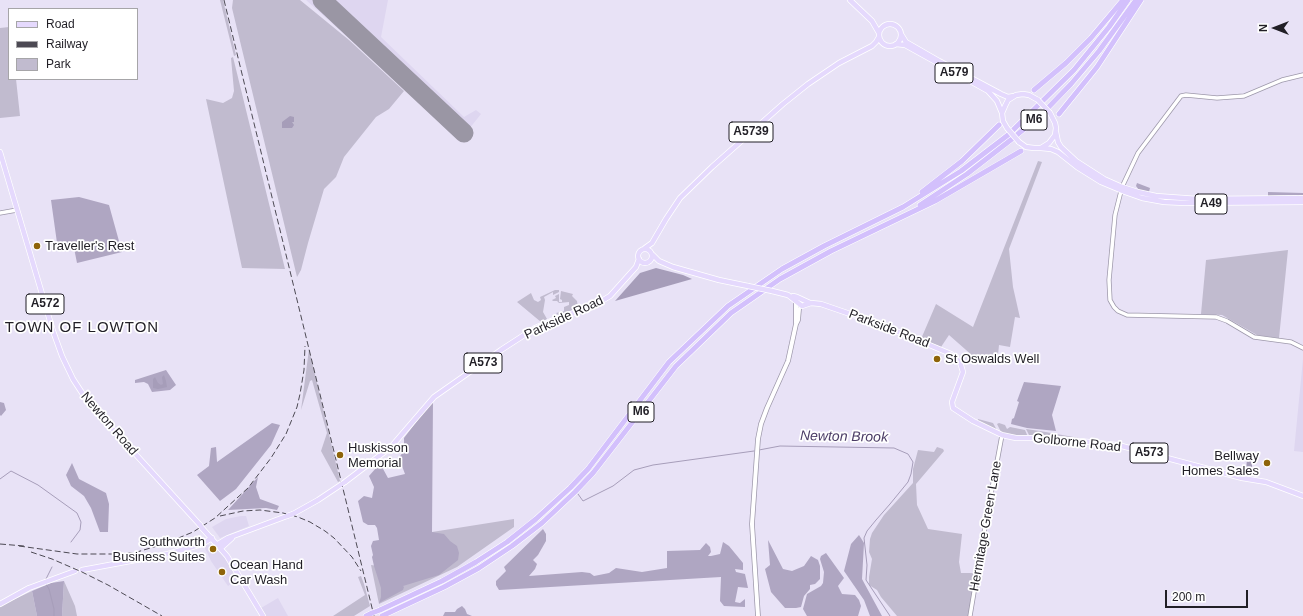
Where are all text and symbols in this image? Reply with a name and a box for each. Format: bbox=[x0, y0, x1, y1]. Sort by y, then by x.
legend bbox=[8, 8, 138, 80]
north arrow bbox=[1255, 8, 1295, 48]
text: Road bbox=[46, 17, 75, 31]
text: N bbox=[1257, 24, 1269, 32]
text: Railway bbox=[46, 37, 88, 51]
text: Park bbox=[46, 57, 71, 71]
road number: A579 bbox=[935, 63, 973, 83]
road number: M6 bbox=[1021, 110, 1047, 130]
road number: A5739 bbox=[729, 122, 773, 142]
road number: A49 bbox=[1195, 194, 1227, 214]
place label: Traveller's Rest bbox=[45, 238, 134, 254]
marker: Traveller's Rest bbox=[32, 241, 42, 251]
street label: Parkside Road bbox=[522, 293, 606, 343]
road number: A572 bbox=[26, 294, 64, 314]
street label: Parkside Road bbox=[846, 306, 932, 352]
district label: TOWN OF LOWTON bbox=[5, 319, 159, 337]
place label: St Oswalds Well bbox=[945, 351, 1039, 367]
road number: A573 bbox=[464, 353, 502, 373]
marker: St Oswalds Well bbox=[932, 354, 942, 364]
street label: Newton Road bbox=[77, 389, 141, 459]
road number: M6 bbox=[628, 402, 654, 422]
water label: Newton Brook bbox=[800, 428, 888, 446]
street label: Golborne Road bbox=[1032, 431, 1122, 455]
place label: Huskisson Memorial bbox=[348, 440, 408, 471]
road number: A573 bbox=[1130, 443, 1168, 463]
place label: Bellway Homes Sales bbox=[1182, 448, 1259, 479]
marker: Huskisson Memorial bbox=[335, 450, 345, 460]
marker: Bellway Homes Sales bbox=[1262, 458, 1272, 468]
street label: Hermitage Green Lane bbox=[967, 460, 1005, 592]
place label: Southworth Business Suites bbox=[113, 534, 205, 565]
marker: Southworth Business Suites bbox=[208, 544, 218, 554]
place label: Ocean Hand Car Wash bbox=[230, 557, 303, 588]
marker: Ocean Hand Car Wash bbox=[217, 567, 227, 577]
scale bar bbox=[1167, 582, 1250, 608]
text: 200 m bbox=[1172, 590, 1205, 604]

